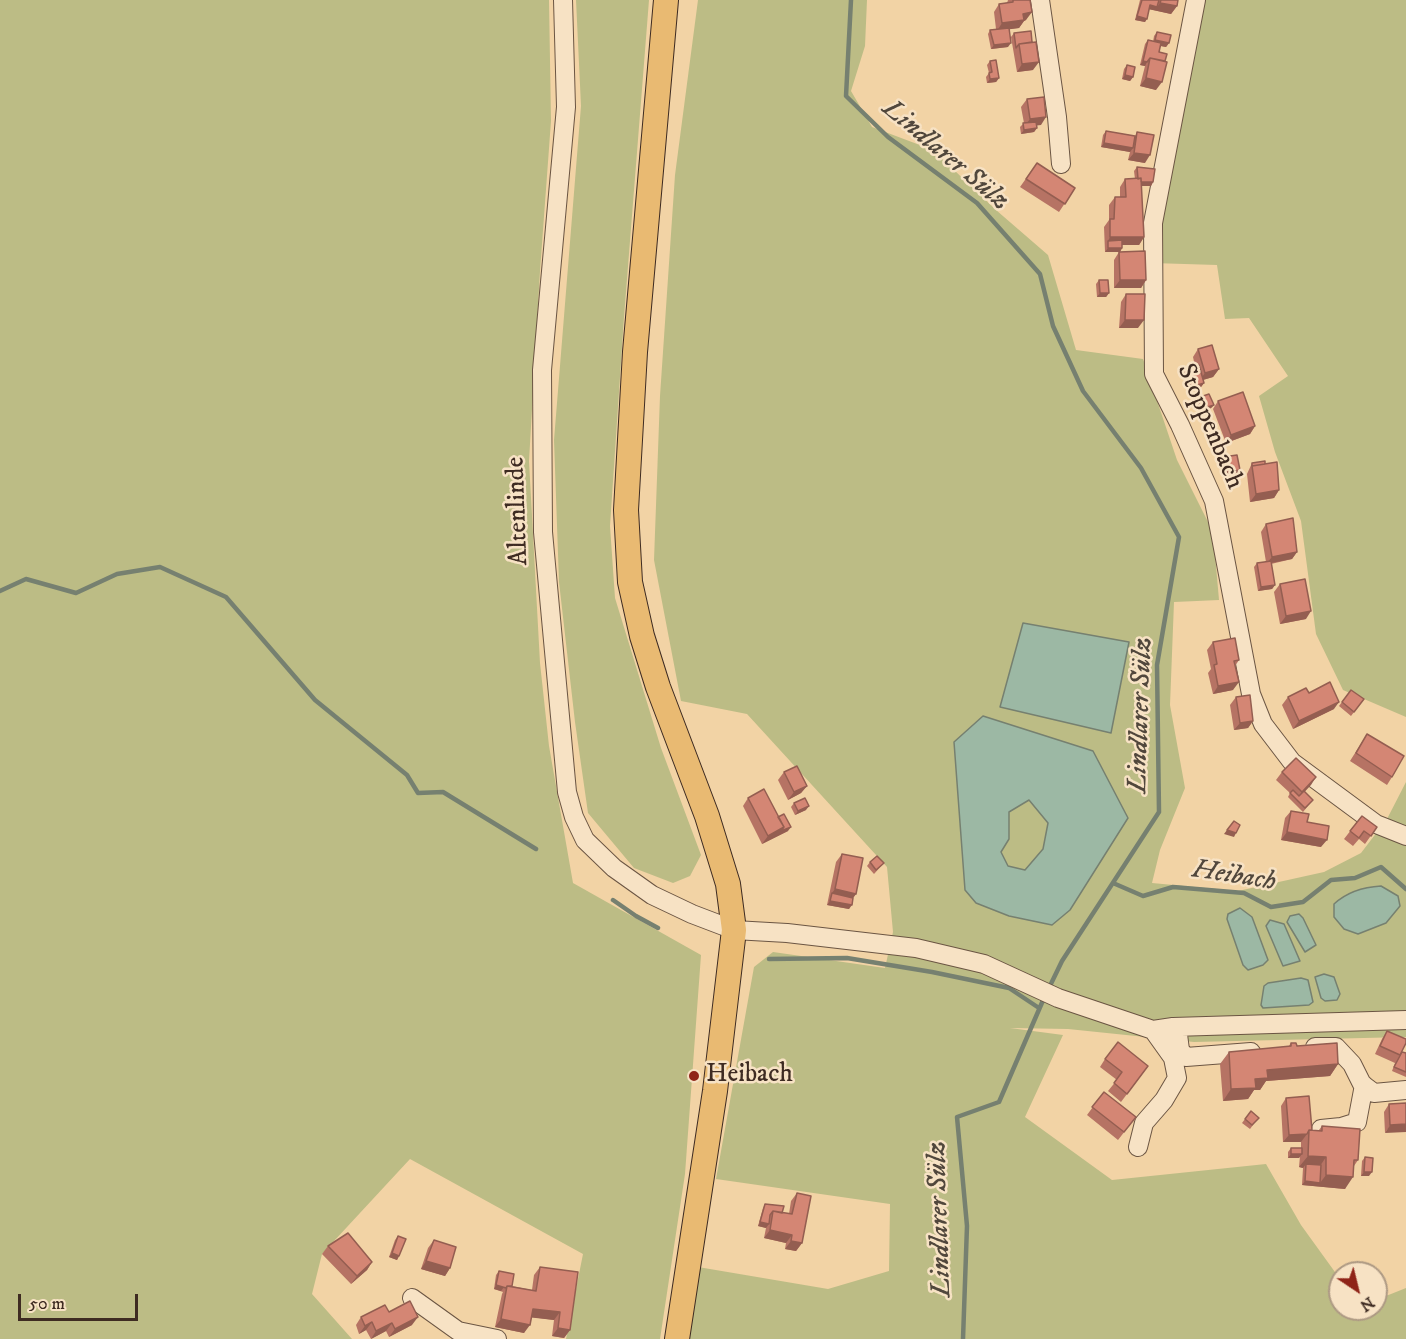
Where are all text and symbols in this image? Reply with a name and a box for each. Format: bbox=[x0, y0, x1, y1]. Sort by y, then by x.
water label: Lindlarer Sülz bbox=[875, 93, 1015, 219]
street label: Stoppenbach bbox=[1169, 360, 1249, 494]
street label: Altenlinde bbox=[502, 456, 536, 566]
water label: Lindlarer Sülz bbox=[1123, 636, 1161, 794]
water label: Heibach bbox=[1190, 854, 1278, 900]
place label: Heibach bbox=[706, 1060, 793, 1092]
marker: Heibach bbox=[687, 1069, 701, 1083]
water label: Lindlarer Sülz bbox=[922, 1140, 960, 1298]
north arrow bbox=[1328, 1261, 1388, 1321]
scale bar bbox=[21, 1282, 141, 1320]
text: N bbox=[1356, 1292, 1378, 1316]
text: 50 m bbox=[29, 1293, 65, 1315]

